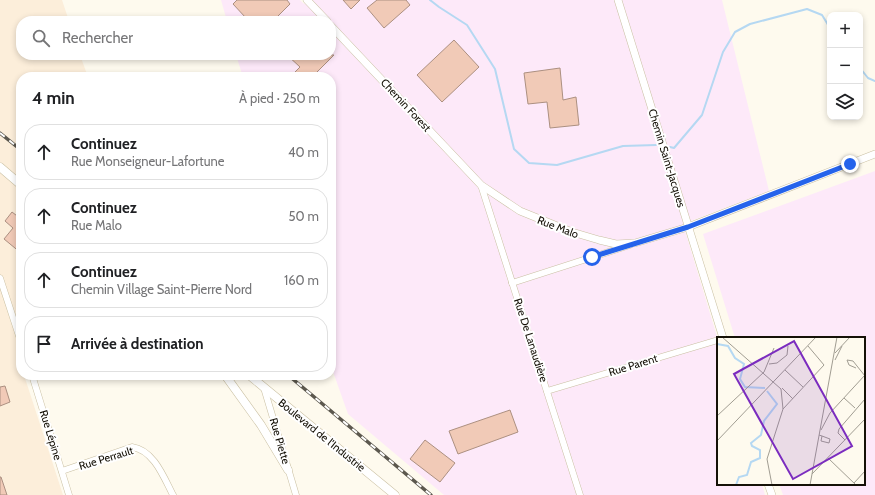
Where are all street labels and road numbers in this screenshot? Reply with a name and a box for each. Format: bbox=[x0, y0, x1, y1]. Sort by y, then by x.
street label: Chemin Forest bbox=[378, 76, 434, 135]
street label: Chemin Saint-Jacques bbox=[645, 107, 689, 209]
street label: Rue Malo bbox=[535, 213, 581, 241]
street label: Rue De Lanaudière bbox=[511, 296, 551, 384]
street label: Rue Parent bbox=[607, 351, 659, 379]
street label: Boulevard de l'Industrie bbox=[276, 396, 369, 475]
street label: Rue Lépine bbox=[37, 408, 65, 462]
street label: Rue Piette bbox=[267, 416, 293, 466]
street label: Rue Perrault bbox=[77, 443, 135, 473]

